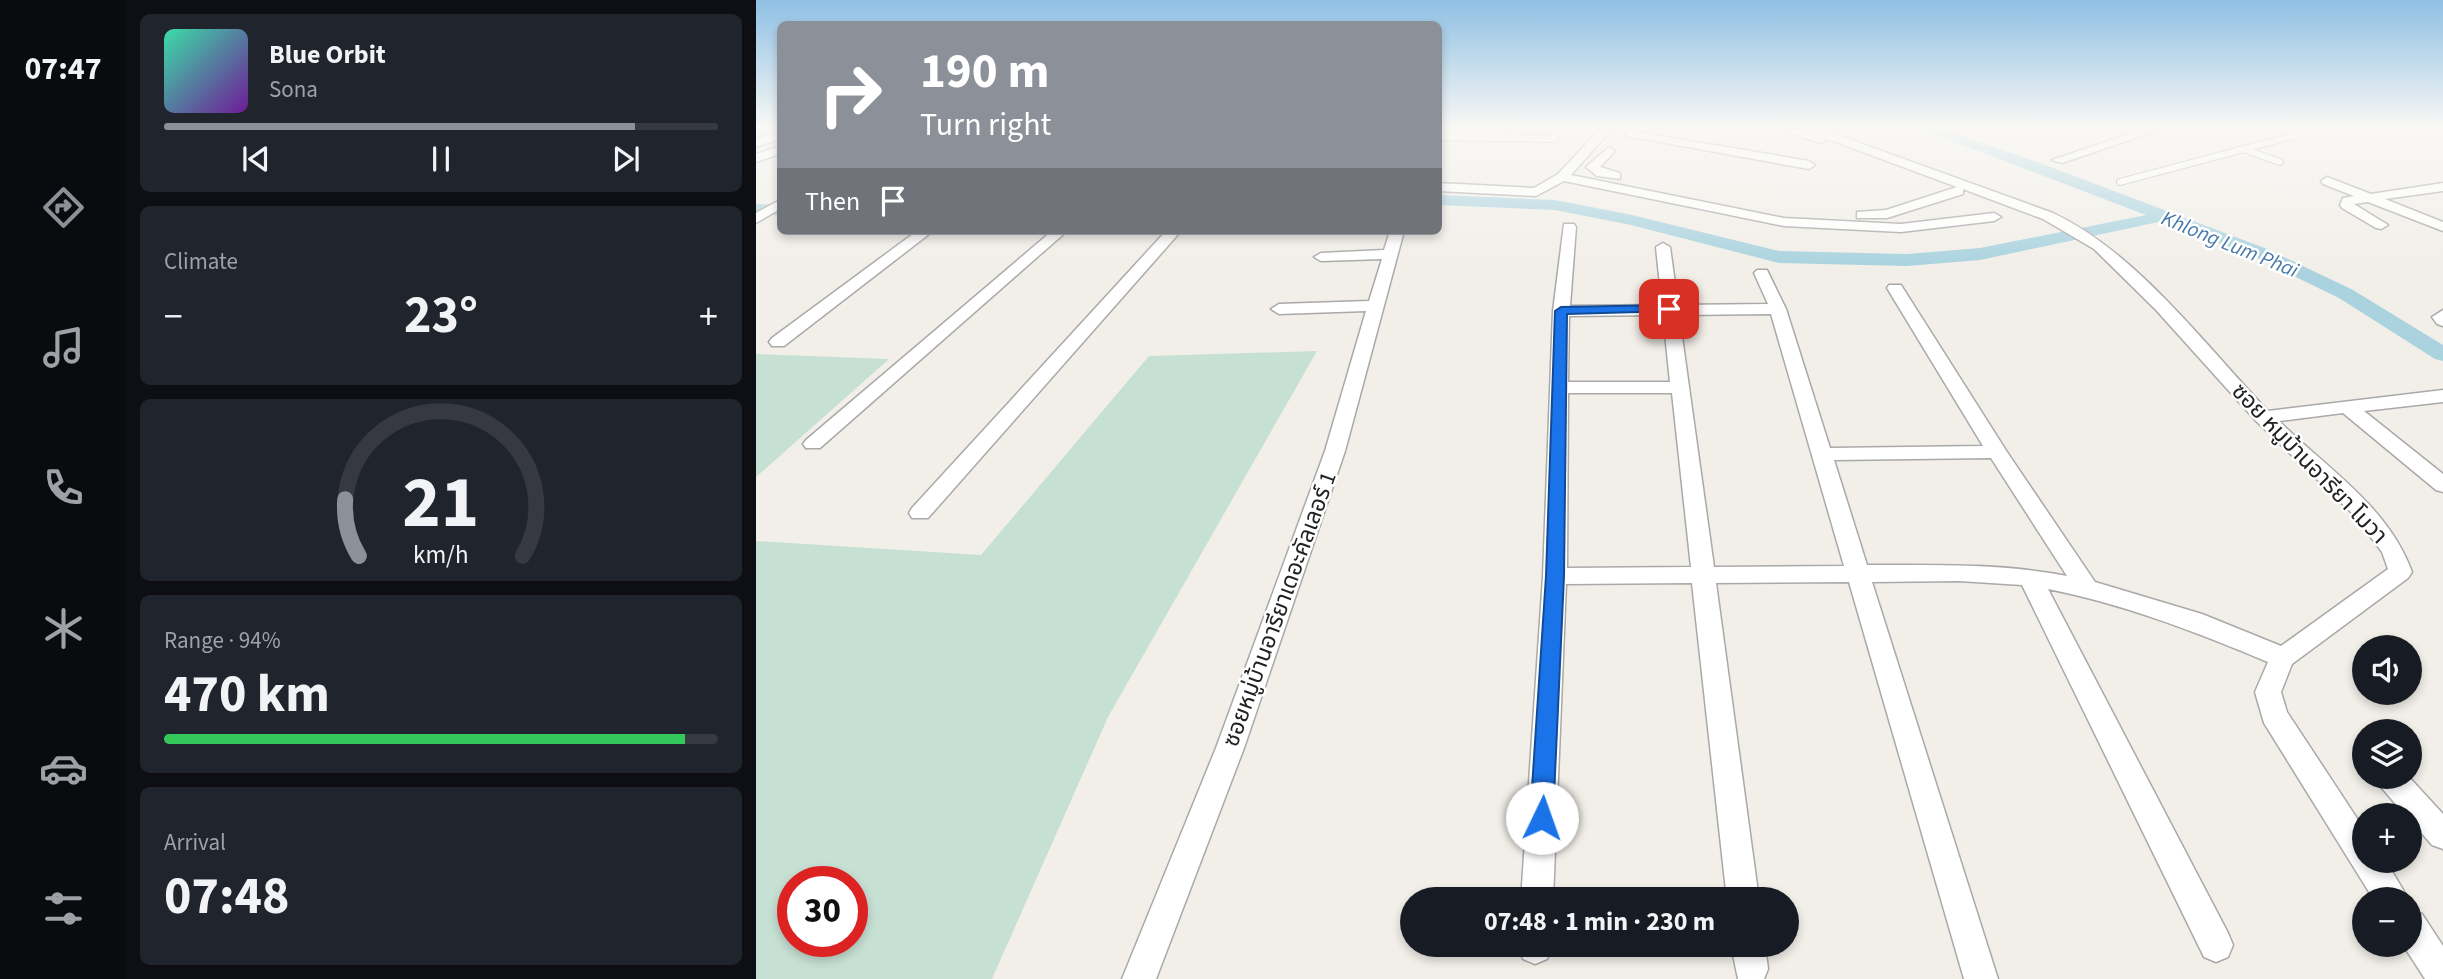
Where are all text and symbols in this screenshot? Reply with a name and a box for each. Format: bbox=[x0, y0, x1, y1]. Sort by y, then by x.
text: Blue Orbit bbox=[269, 36, 386, 73]
text: 190 m bbox=[920, 37, 1049, 107]
text: 07:47 bbox=[24, 46, 102, 92]
icon: right bbox=[805, 49, 896, 140]
text: Sona bbox=[269, 73, 318, 106]
text: Turn right bbox=[920, 102, 1051, 148]
icon: previous bbox=[237, 140, 275, 178]
icon: pause bbox=[422, 140, 460, 178]
icon: next bbox=[607, 140, 645, 178]
icon: arrive bbox=[874, 182, 912, 220]
icon: directions bbox=[39, 183, 88, 232]
text: Then bbox=[805, 183, 860, 220]
water label: Khlong Lum Phai bbox=[2157, 203, 2304, 285]
text: Climate bbox=[164, 245, 238, 278]
text: 23° bbox=[404, 279, 478, 353]
pin bbox=[1639, 279, 1699, 339]
text: − bbox=[164, 290, 183, 344]
text: + bbox=[699, 290, 718, 344]
icon: arrive bbox=[1650, 290, 1688, 328]
icon: music bbox=[39, 323, 88, 372]
street label: ซอย หมูบ้านอารียา โมวา bbox=[2224, 375, 2395, 551]
text: 21 bbox=[403, 451, 479, 555]
icon: phone bbox=[39, 463, 88, 512]
street label: ซอยหมู่บ้านอารียาเดอะคัลเลอร์ 1 bbox=[1214, 467, 1345, 751]
text: km/h bbox=[413, 536, 469, 572]
icon: climate bbox=[39, 604, 88, 653]
text: Range · 94% bbox=[164, 624, 281, 657]
map controls bbox=[2352, 635, 2422, 957]
button: sound bbox=[2352, 635, 2422, 705]
text: 470 km bbox=[164, 658, 330, 732]
button: layers bbox=[2352, 719, 2422, 789]
icon: car bbox=[39, 744, 88, 793]
position arrow bbox=[1505, 781, 1579, 855]
button: + bbox=[2352, 803, 2422, 873]
text: Arrival bbox=[164, 826, 226, 859]
text: 07:48 bbox=[164, 860, 289, 934]
speed limit sign: 30 bbox=[777, 866, 868, 957]
icon: filters bbox=[39, 884, 88, 933]
button: − bbox=[2352, 887, 2422, 957]
text: 07:48 · 1 min · 230 m bbox=[1484, 903, 1715, 940]

